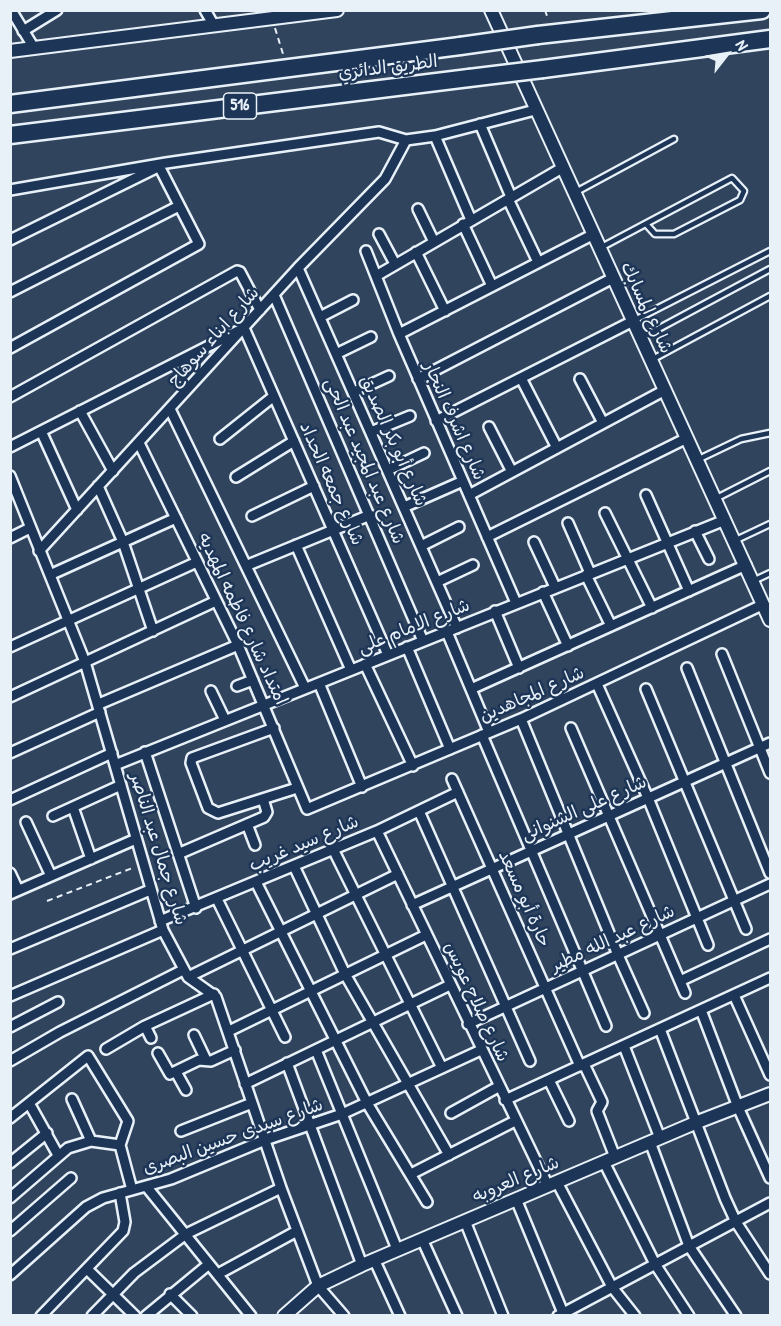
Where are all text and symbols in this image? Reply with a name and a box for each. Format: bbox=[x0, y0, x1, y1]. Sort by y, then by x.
north arrow bbox=[697, 24, 757, 84]
text: N bbox=[731, 35, 754, 54]
street label: الطريق الدائري bbox=[337, 51, 439, 85]
road number: 516 bbox=[224, 93, 256, 119]
street label: شارع المسابك bbox=[615, 259, 677, 357]
street label: شارع ابناء سوهاج bbox=[164, 283, 264, 391]
street label: شارع اشرف النجار bbox=[418, 358, 490, 484]
street label: شارع أبو بكر الصديق bbox=[355, 372, 431, 510]
street label: شارع عبد المجيد عبد الحى bbox=[319, 375, 409, 547]
street label: شارع جمعه الحداد bbox=[294, 419, 368, 549]
street label: امتداد شارع فاطمه المهديه bbox=[193, 529, 291, 709]
street label: شارع الامام على bbox=[355, 595, 473, 659]
street label: شارع المجاهدين bbox=[476, 662, 588, 728]
street label: شارع جمال عبد الناصر bbox=[125, 770, 191, 928]
street label: شارع على الشنوانى bbox=[518, 772, 650, 846]
street label: شارع سيد غريب bbox=[246, 811, 362, 877]
street label: حارة أبو مسعد bbox=[493, 847, 555, 951]
street label: شارع عبد الله مطير bbox=[547, 901, 679, 977]
street label: شارع صلاح عويس bbox=[439, 939, 513, 1065]
street label: شارع سيدى حسين البصرى bbox=[140, 1094, 326, 1180]
street label: شارع العروبه bbox=[469, 1152, 563, 1208]

